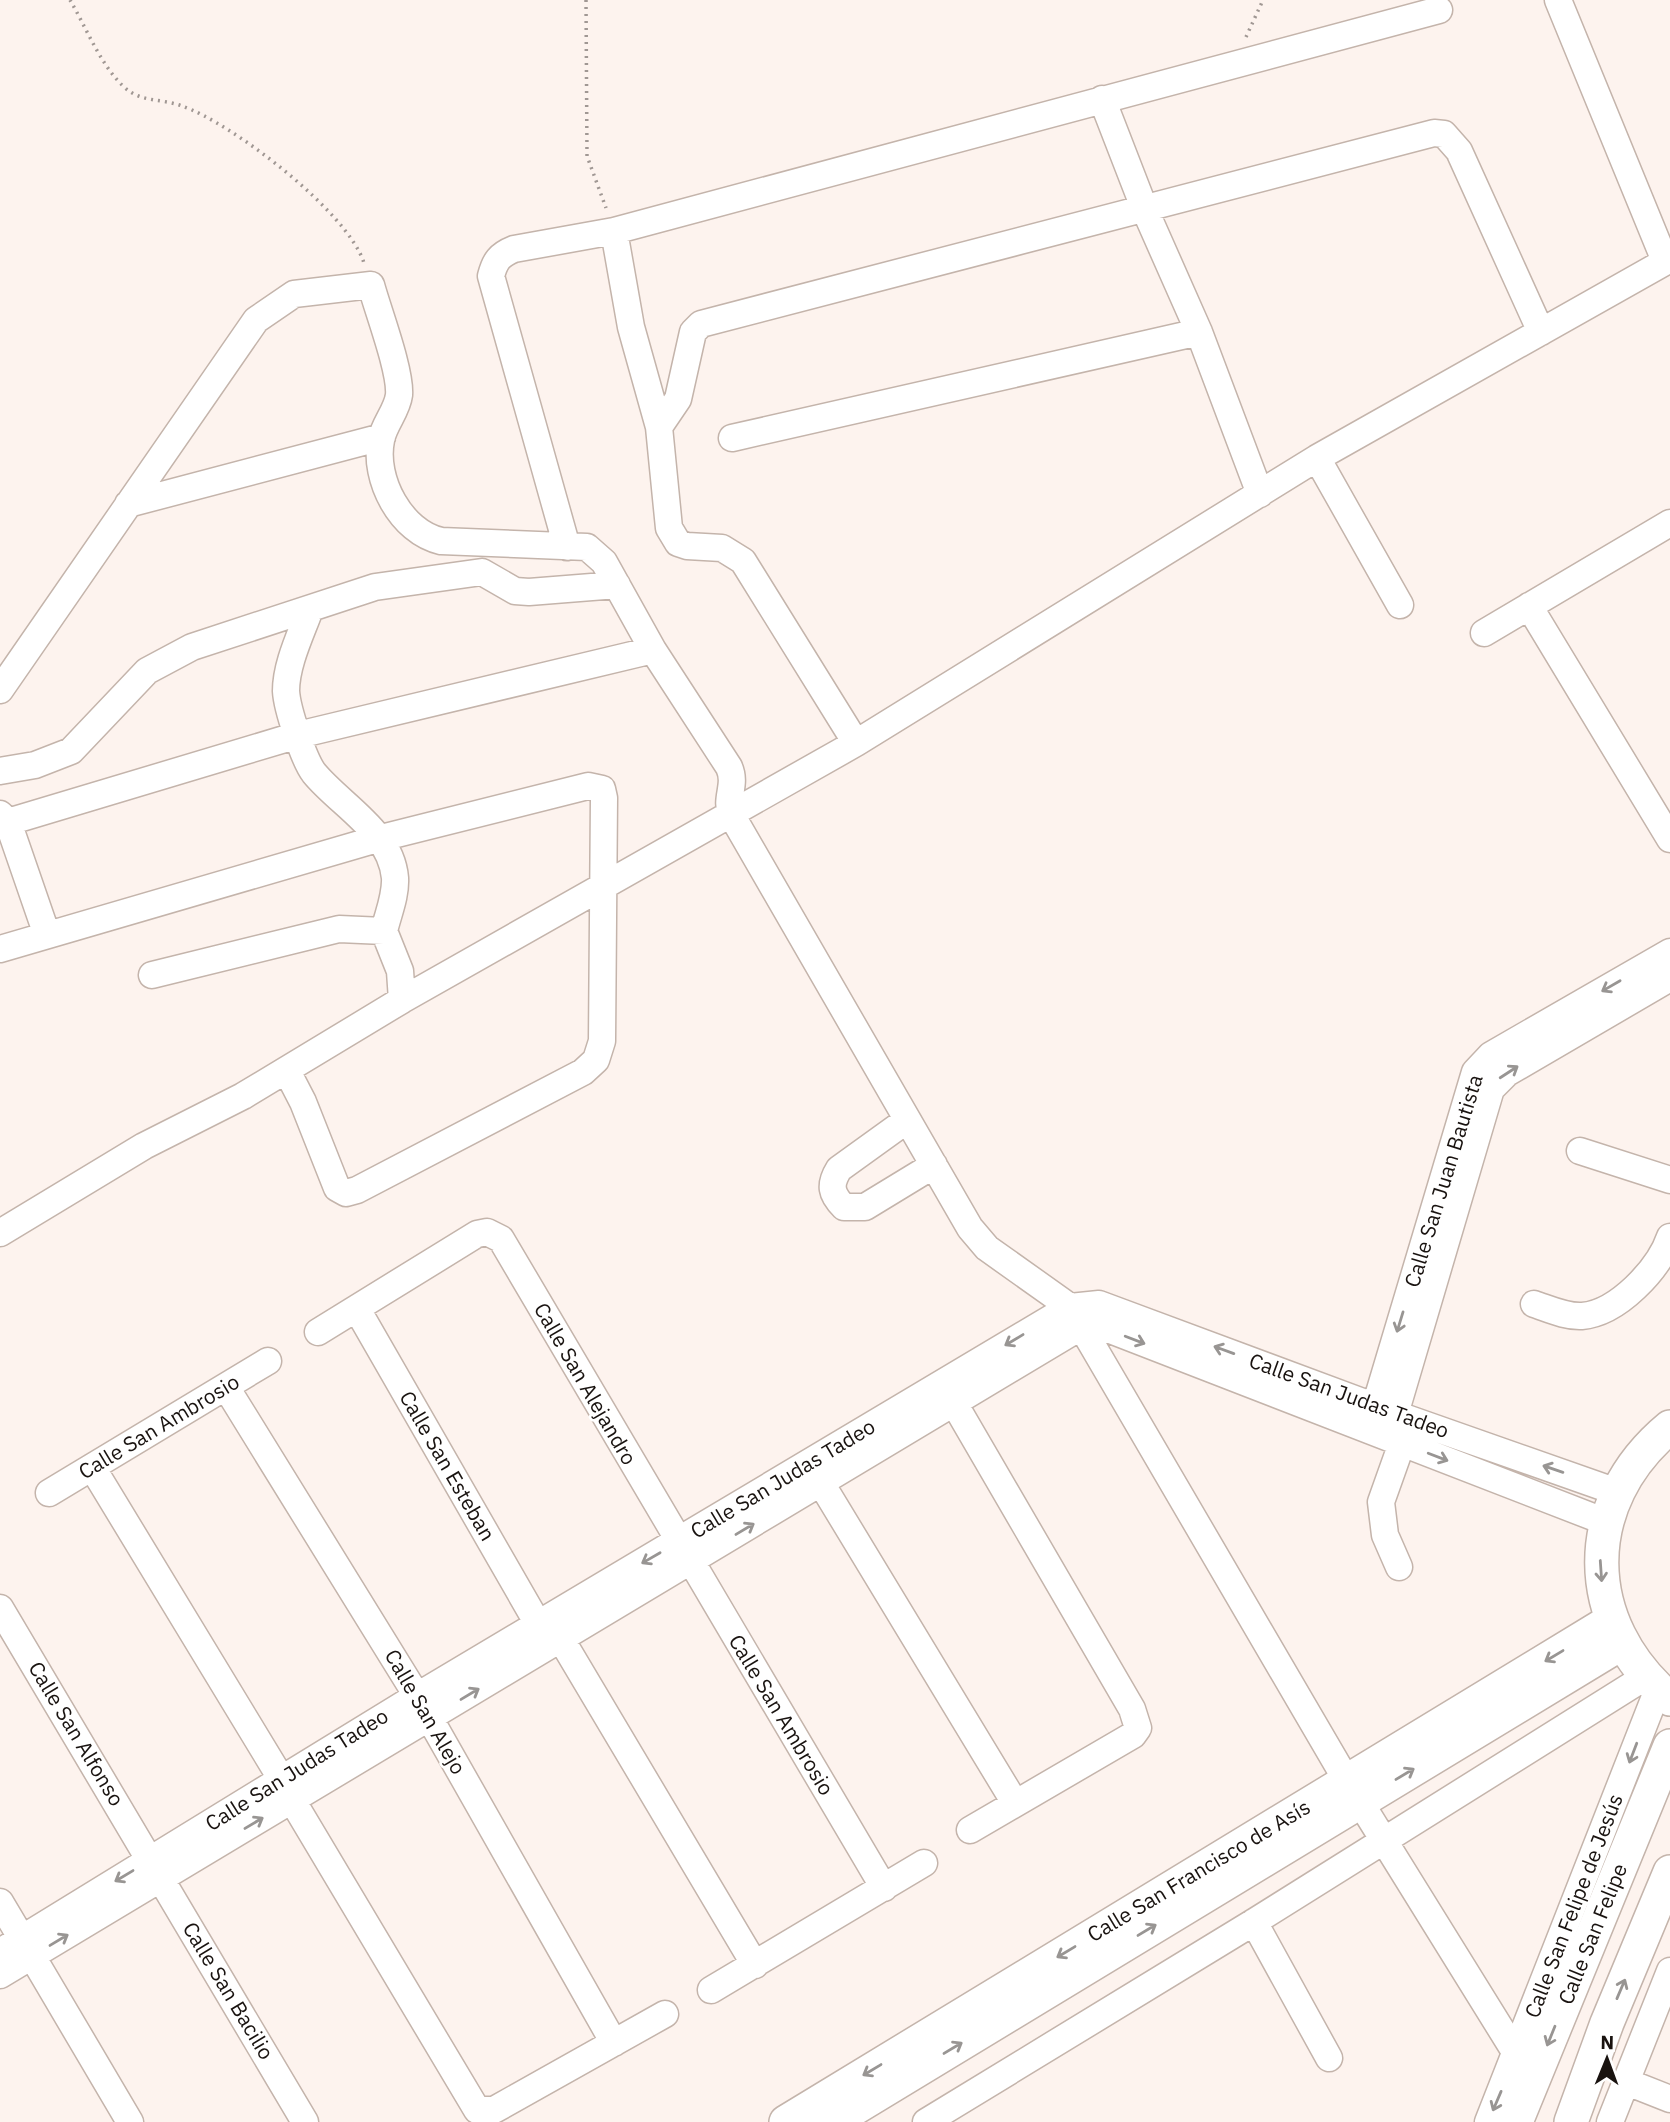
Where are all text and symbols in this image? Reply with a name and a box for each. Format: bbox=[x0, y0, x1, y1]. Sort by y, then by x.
one-way arrow bbox=[1601, 979, 1621, 993]
one-way arrow bbox=[1498, 1065, 1518, 1079]
street label: Calle San Juan Bautista bbox=[1397, 1071, 1489, 1291]
street label: Calle San Alejandro bbox=[528, 1297, 644, 1470]
one-way arrow bbox=[1392, 1311, 1405, 1333]
one-way arrow bbox=[1004, 1334, 1024, 1348]
one-way arrow bbox=[1123, 1334, 1145, 1347]
one-way arrow bbox=[1213, 1342, 1235, 1355]
street label: Calle San Judas Tadeo bbox=[1246, 1346, 1453, 1444]
street label: Calle San Ambrosio bbox=[73, 1367, 244, 1485]
street label: Calle San Esteban bbox=[394, 1385, 502, 1546]
street label: Calle San Judas Tadeo bbox=[685, 1412, 880, 1544]
one-way arrow bbox=[1427, 1451, 1449, 1464]
one-way arrow bbox=[1542, 1462, 1564, 1474]
one-way arrow bbox=[735, 1521, 755, 1535]
one-way arrow bbox=[641, 1551, 661, 1565]
one-way arrow bbox=[1595, 1559, 1608, 1582]
street label: Calle San Ambrosio bbox=[723, 1629, 841, 1800]
street label: Calle San Alejo bbox=[379, 1644, 473, 1779]
one-way arrow bbox=[1545, 1649, 1565, 1663]
street label: Calle San Alfonso bbox=[23, 1656, 131, 1811]
one-way arrow bbox=[460, 1687, 480, 1701]
street label: Calle San Judas Tadeo bbox=[200, 1701, 393, 1837]
one-way arrow bbox=[1625, 1741, 1638, 1763]
one-way arrow bbox=[1394, 1767, 1414, 1781]
street label: Calle San Felipe de Jesús bbox=[1520, 1790, 1628, 2022]
street label: Calle San Francisco de Asís bbox=[1082, 1792, 1315, 1948]
one-way arrow bbox=[243, 1816, 263, 1830]
street label: Calle San Felipe bbox=[1553, 1860, 1633, 2008]
one-way arrow bbox=[115, 1870, 135, 1884]
street label: Calle San Bacilio bbox=[177, 1916, 281, 2064]
one-way arrow bbox=[1137, 1923, 1157, 1937]
one-way arrow bbox=[48, 1933, 68, 1947]
one-way arrow bbox=[1057, 1945, 1077, 1959]
one-way arrow bbox=[1615, 1979, 1628, 2001]
one-way arrow bbox=[1544, 2024, 1557, 2046]
north arrow bbox=[1572, 2024, 1642, 2094]
text: N bbox=[1600, 2030, 1614, 2054]
one-way arrow bbox=[942, 2041, 962, 2055]
one-way arrow bbox=[862, 2063, 882, 2077]
one-way arrow bbox=[1490, 2090, 1503, 2112]

